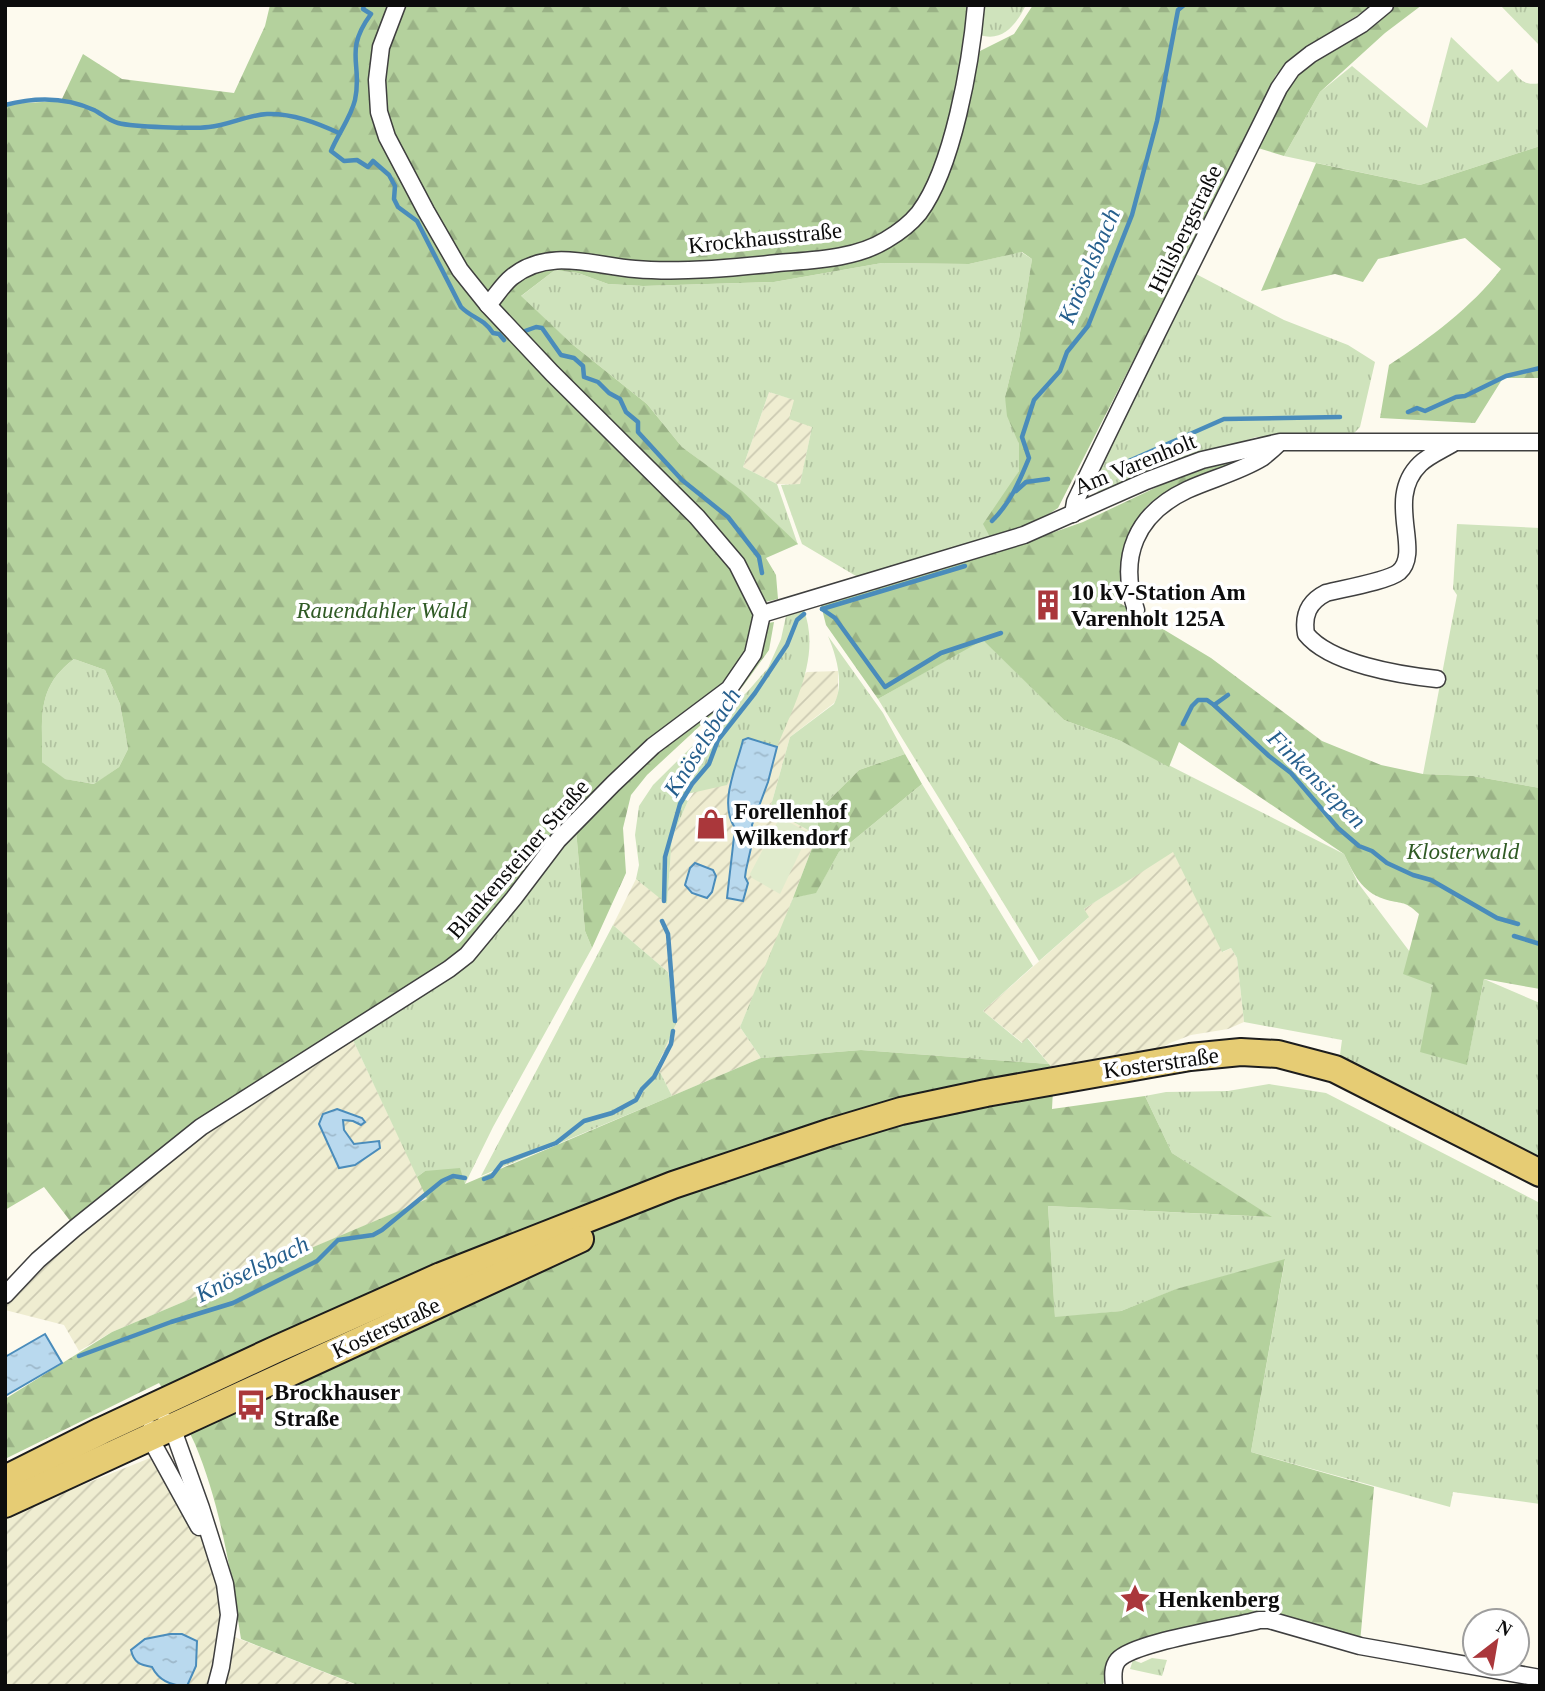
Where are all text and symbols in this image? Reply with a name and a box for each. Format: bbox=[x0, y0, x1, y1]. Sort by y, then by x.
street label: Hülsbergstraße bbox=[1143, 161, 1227, 297]
water label: Knöselsbach bbox=[1053, 204, 1125, 328]
street label: Krockhausstraße bbox=[687, 217, 843, 259]
street label: Am Varenholt bbox=[1070, 428, 1200, 500]
place label: 10 kV-Station Am Varenholt 125A bbox=[1071, 580, 1246, 631]
building icon: 10 kV-Station Am Varenholt 125A bbox=[1031, 588, 1065, 622]
park label: Rauendahler Wald bbox=[296, 598, 468, 623]
water label: Knöselsbach bbox=[658, 683, 746, 802]
water label: Finkensiepen bbox=[1262, 724, 1371, 833]
street label: Blankensteiner Straße bbox=[442, 774, 594, 944]
place label: Forellenhof Wilkendorf bbox=[734, 799, 848, 850]
shop icon: Forellenhof Wilkendorf bbox=[694, 807, 728, 841]
park label: Klosterwald bbox=[1406, 839, 1520, 864]
street label: Kosterstraße bbox=[1102, 1043, 1220, 1083]
water label: Knöselsbach bbox=[190, 1230, 313, 1308]
street label: Kosterstraße bbox=[328, 1292, 444, 1364]
place label: Brockhauser Straße bbox=[274, 1380, 400, 1431]
bus stop icon: Brockhauser Straße bbox=[234, 1388, 268, 1422]
place icon: Henkenberg bbox=[1118, 1582, 1152, 1616]
place label: Henkenberg bbox=[1158, 1587, 1280, 1612]
north arrow bbox=[1461, 1607, 1531, 1677]
text: N bbox=[1493, 1615, 1516, 1641]

